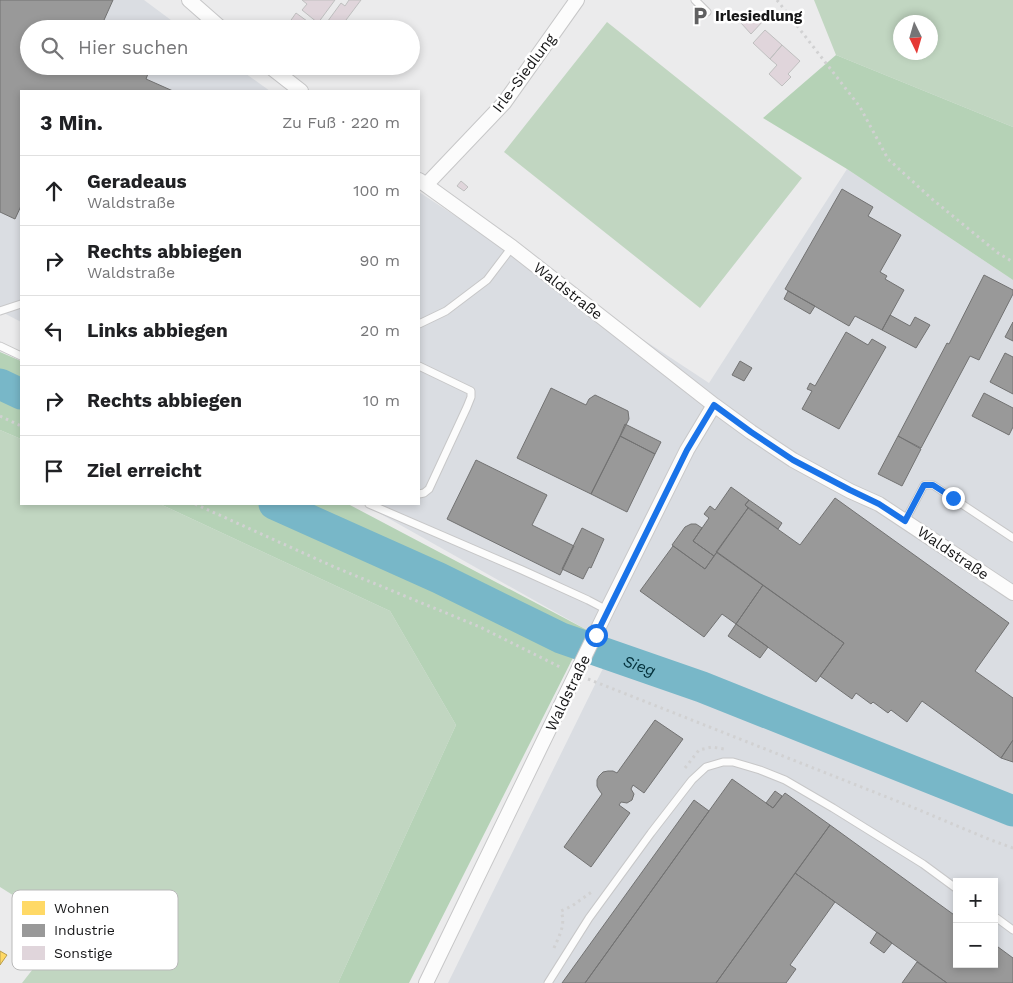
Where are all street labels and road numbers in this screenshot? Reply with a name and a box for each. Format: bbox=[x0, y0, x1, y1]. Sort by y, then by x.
street label: Irle-Siedlung bbox=[489, 30, 559, 116]
street label: Waldstraße bbox=[530, 258, 606, 324]
street label: Waldstraße bbox=[914, 522, 992, 584]
street label: Waldstraße bbox=[542, 652, 594, 734]

